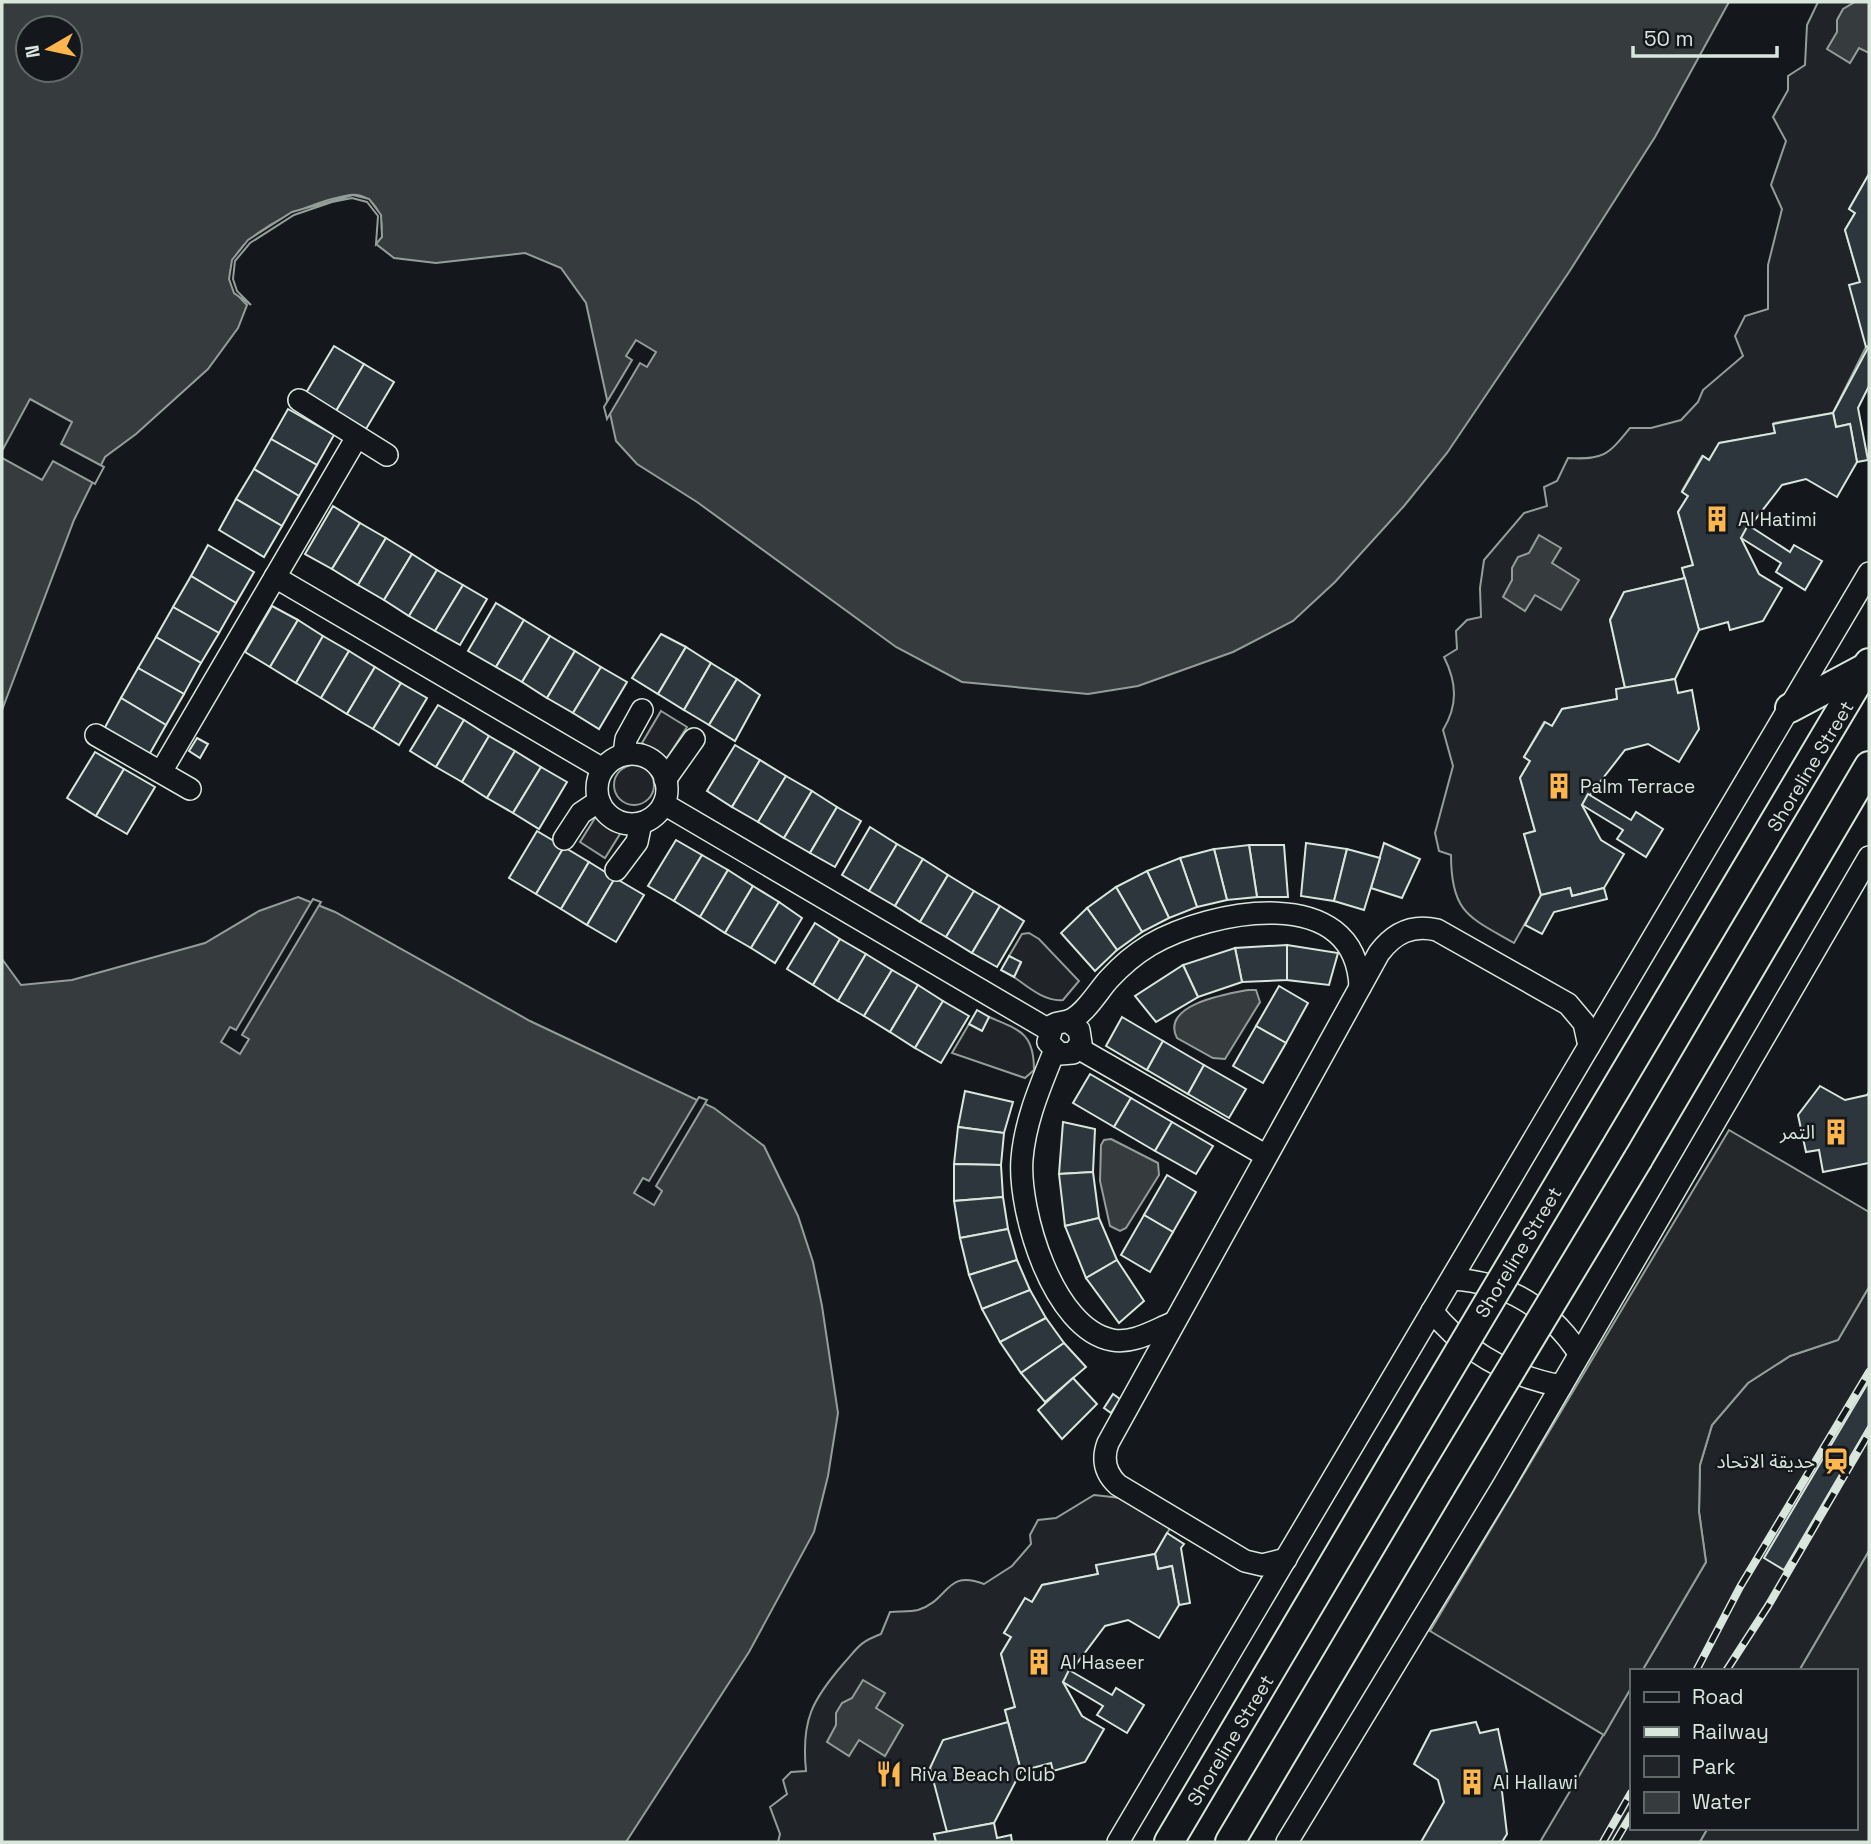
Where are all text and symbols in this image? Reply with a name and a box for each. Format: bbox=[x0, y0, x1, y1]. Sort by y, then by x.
north arrow bbox=[14, 14, 84, 84]
scale bar bbox=[1633, 14, 1776, 58]
text: 50 m bbox=[1644, 25, 1694, 52]
text: N bbox=[19, 43, 46, 60]
building icon: Al Hatimi bbox=[1702, 504, 1732, 534]
place label: Al Hatimi bbox=[1738, 507, 1817, 532]
street label: Shoreline Street bbox=[1762, 696, 1859, 836]
building icon: Palm Terrace bbox=[1544, 771, 1574, 801]
place label: Palm Terrace bbox=[1580, 774, 1695, 799]
building icon: التمر bbox=[1821, 1117, 1851, 1147]
place label: التمر bbox=[1779, 1120, 1815, 1145]
street label: Shoreline Street bbox=[1470, 1182, 1567, 1322]
station icon: حديقة الاتحاد bbox=[1821, 1446, 1851, 1476]
place label: حديقة الاتحاد bbox=[1717, 1449, 1815, 1474]
building icon: Al Haseer bbox=[1024, 1647, 1054, 1677]
place label: Al Haseer bbox=[1060, 1650, 1145, 1675]
legend bbox=[1630, 1669, 1857, 1830]
street label: Shoreline Street bbox=[1182, 1670, 1279, 1810]
text: Road bbox=[1692, 1683, 1744, 1710]
text: Railway bbox=[1692, 1718, 1769, 1745]
text: Park bbox=[1692, 1753, 1736, 1780]
restaurant icon: Riva Beach Club bbox=[874, 1759, 904, 1789]
place label: Riva Beach Club bbox=[910, 1762, 1055, 1787]
building icon: Al Hallawi bbox=[1457, 1767, 1487, 1797]
place label: Al Hallawi bbox=[1493, 1770, 1578, 1795]
text: Water bbox=[1692, 1788, 1751, 1815]

